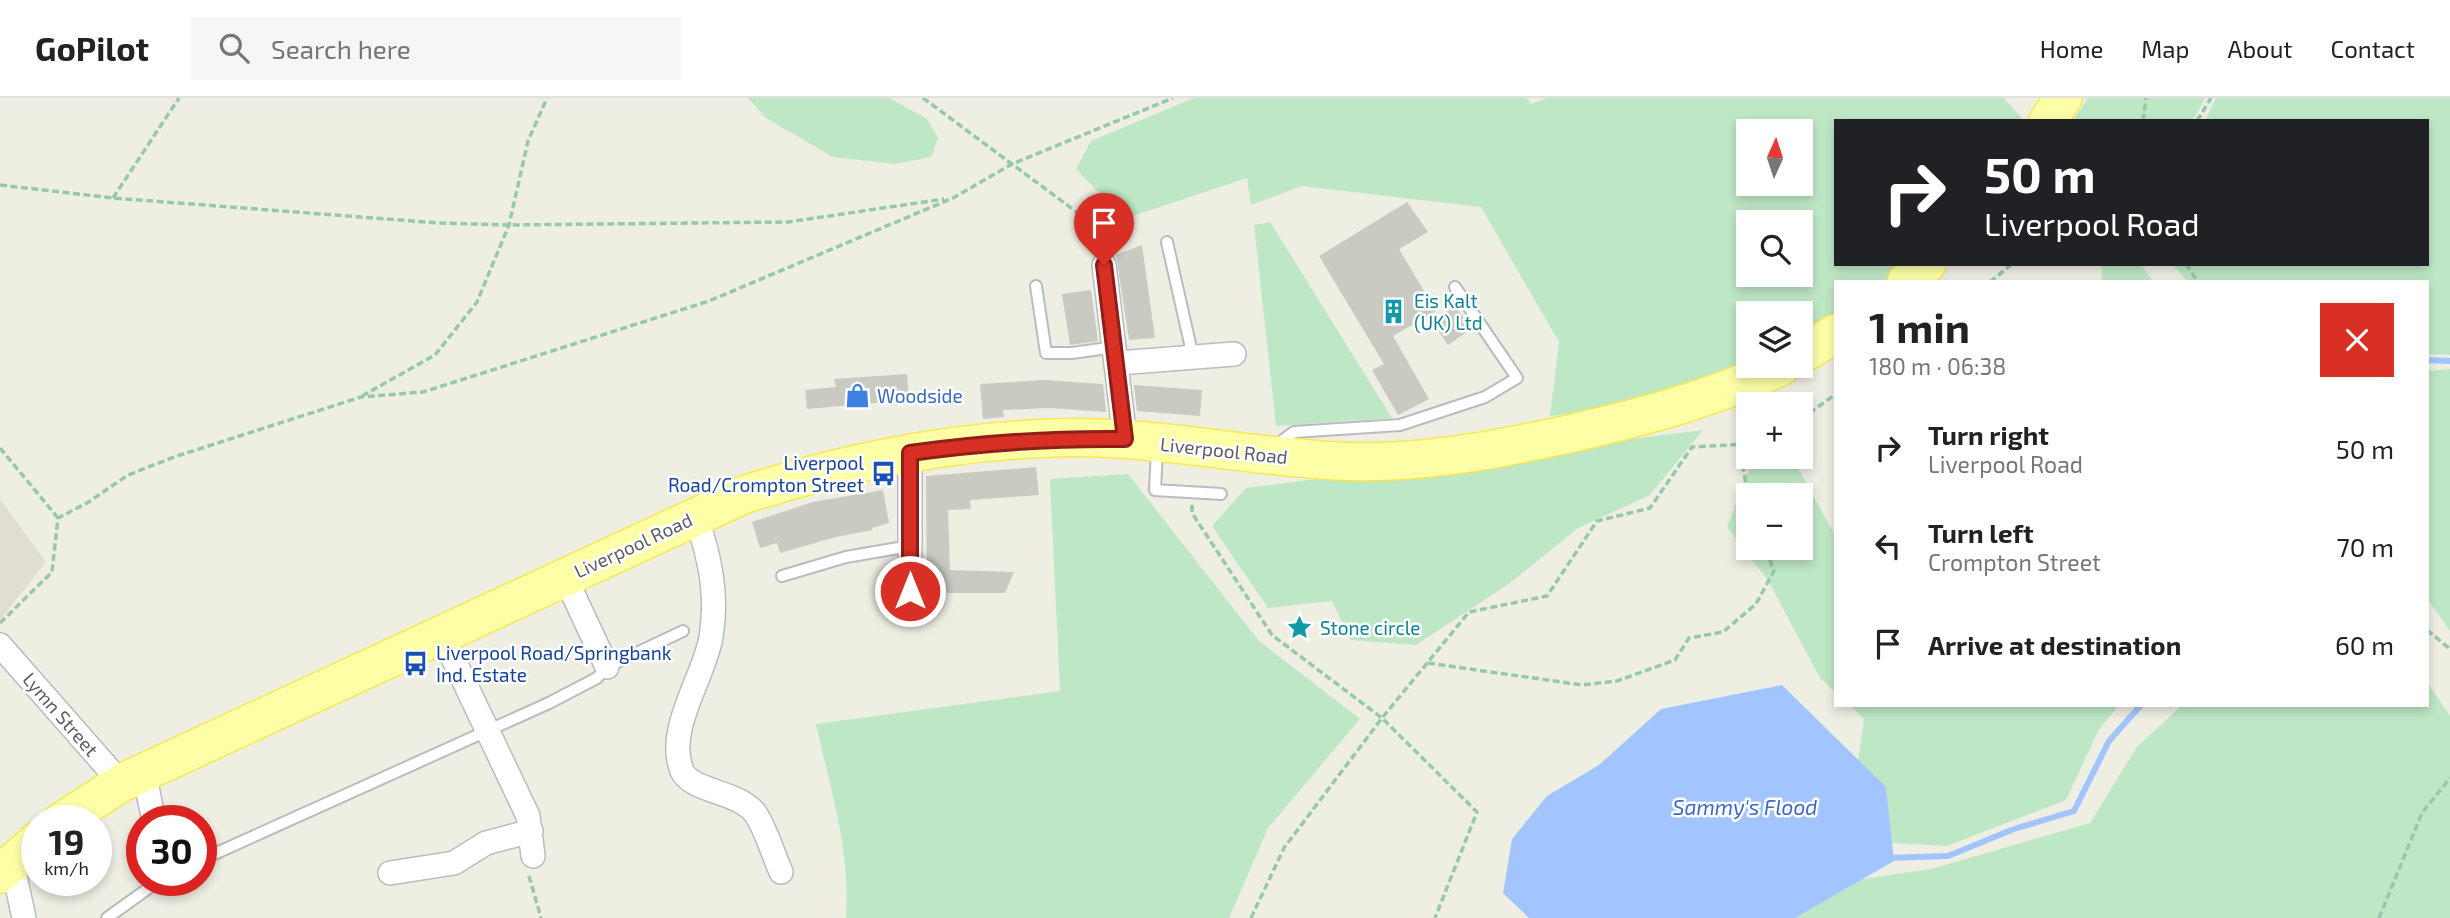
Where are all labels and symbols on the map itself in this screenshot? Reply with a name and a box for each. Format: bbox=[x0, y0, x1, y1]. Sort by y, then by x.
north arrow bbox=[1736, 119, 1813, 196]
pin bbox=[1074, 193, 1134, 265]
place label: Eis Kalt (UK) Ltd bbox=[1414, 289, 1483, 334]
building icon: Eis Kalt (UK) Ltd bbox=[1380, 297, 1408, 325]
shop icon: Woodside bbox=[843, 381, 871, 409]
place label: Woodside bbox=[877, 384, 963, 407]
street label: Liverpool Road bbox=[1159, 432, 1289, 468]
place label: Liverpool Road/Crompton Street bbox=[668, 451, 864, 496]
bus stop icon: Liverpool Road/Crompton Street bbox=[870, 459, 898, 487]
street label: Liverpool Road bbox=[570, 508, 696, 582]
position arrow bbox=[873, 554, 947, 628]
place icon: Stone circle bbox=[1286, 613, 1314, 641]
place label: Stone circle bbox=[1320, 616, 1421, 639]
place label: Liverpool Road/Springbank Ind. Estate bbox=[436, 641, 672, 686]
bus stop icon: Liverpool Road/Springbank Ind. Estate bbox=[402, 649, 430, 677]
street label: Lymn Street bbox=[18, 667, 104, 761]
water label: Sammy's Flood bbox=[1673, 794, 1817, 820]
speed limit sign: 30 bbox=[126, 805, 217, 896]

